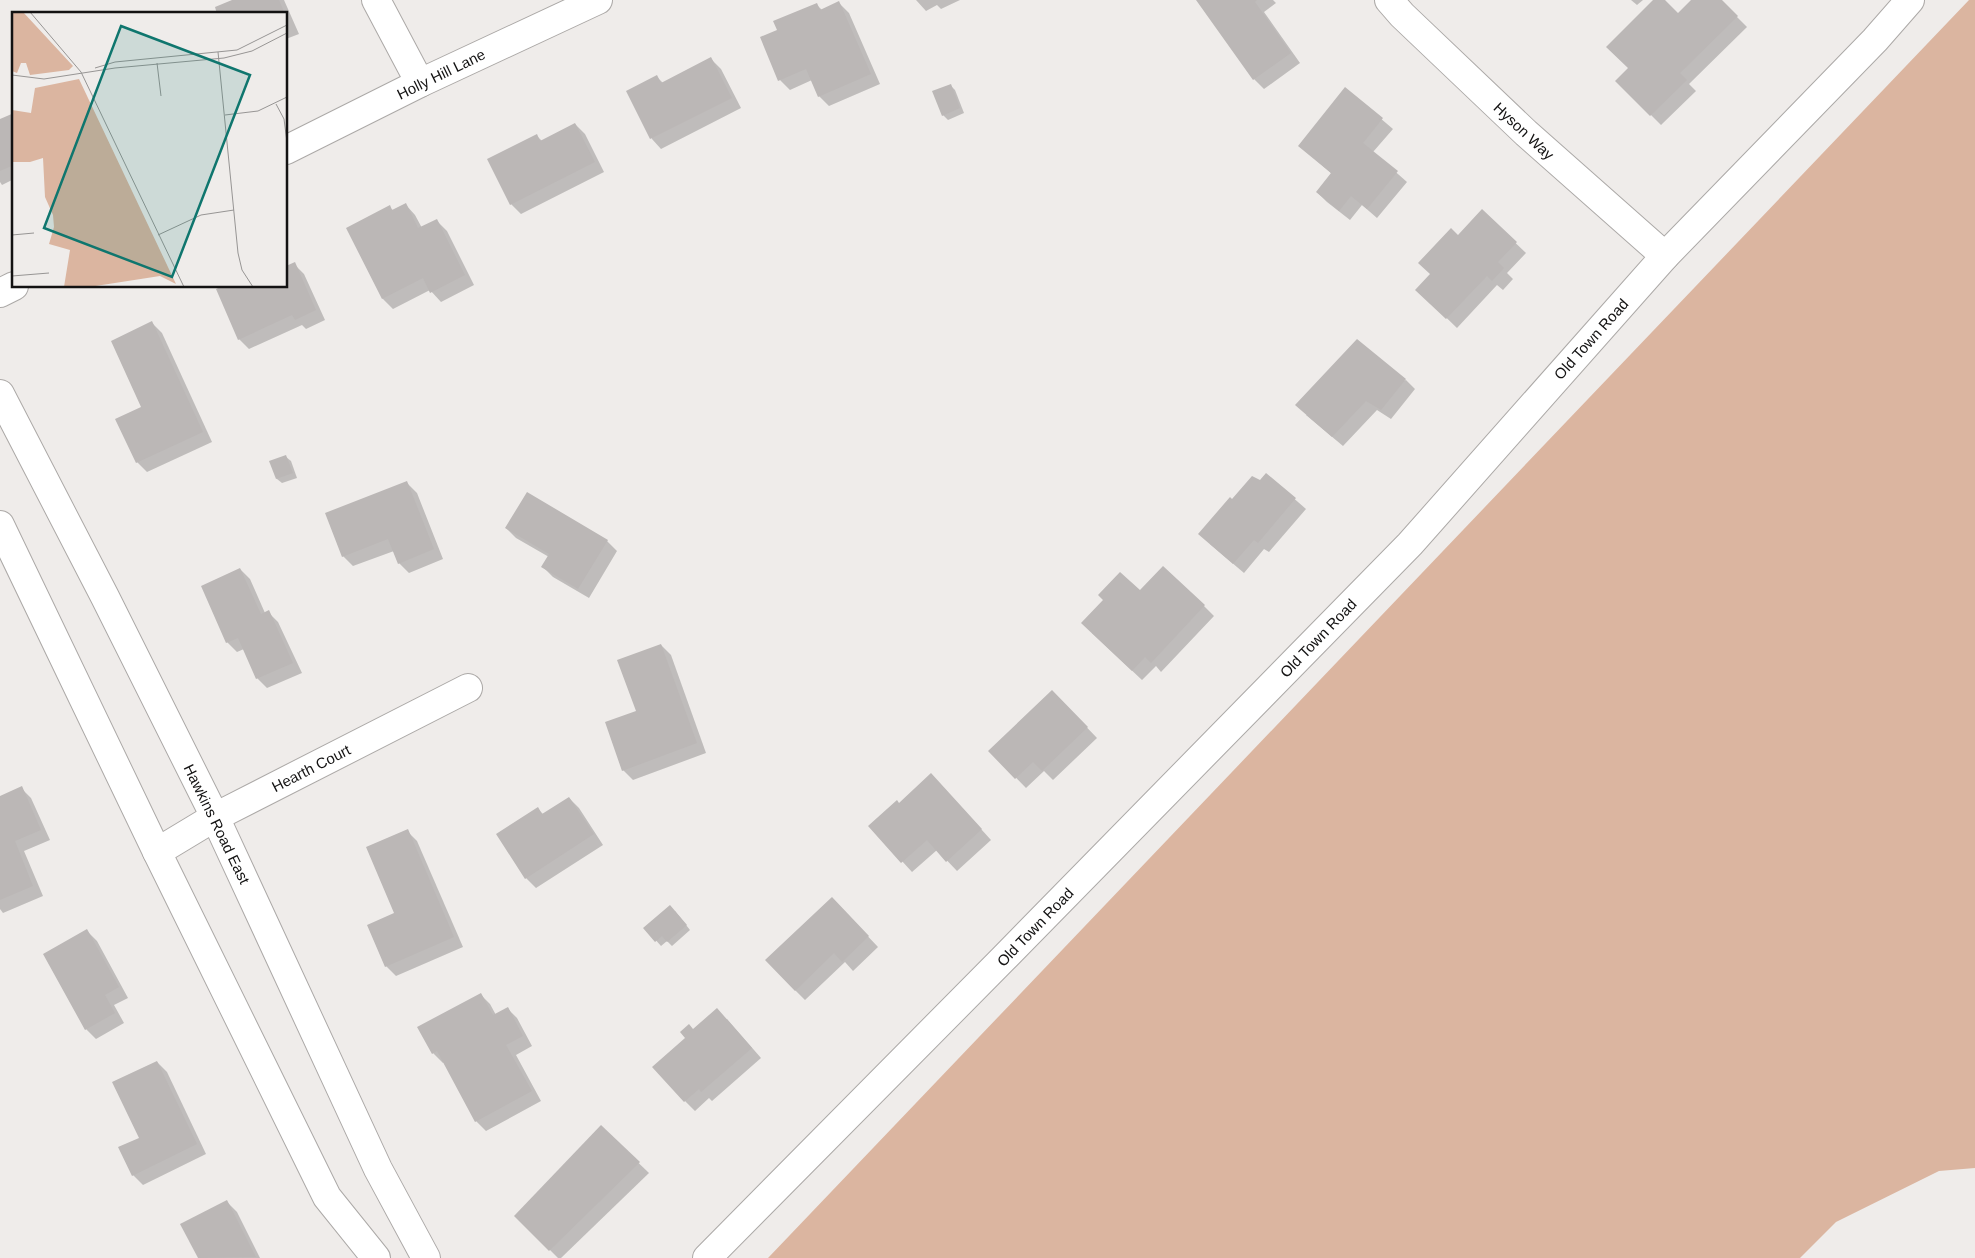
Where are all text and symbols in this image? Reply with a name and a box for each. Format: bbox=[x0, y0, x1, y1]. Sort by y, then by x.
inset map bbox=[12, 12, 288, 288]
street label: Holly Hill Lane bbox=[394, 45, 488, 103]
street label: Hyson Way bbox=[1490, 99, 1558, 164]
street label: Old Town Road bbox=[1550, 295, 1632, 383]
street label: Old Town Road bbox=[1276, 595, 1360, 681]
street label: Hearth Court bbox=[269, 741, 354, 795]
street label: Hawkins Road East bbox=[181, 761, 254, 887]
street label: Old Town Road bbox=[993, 884, 1077, 970]

